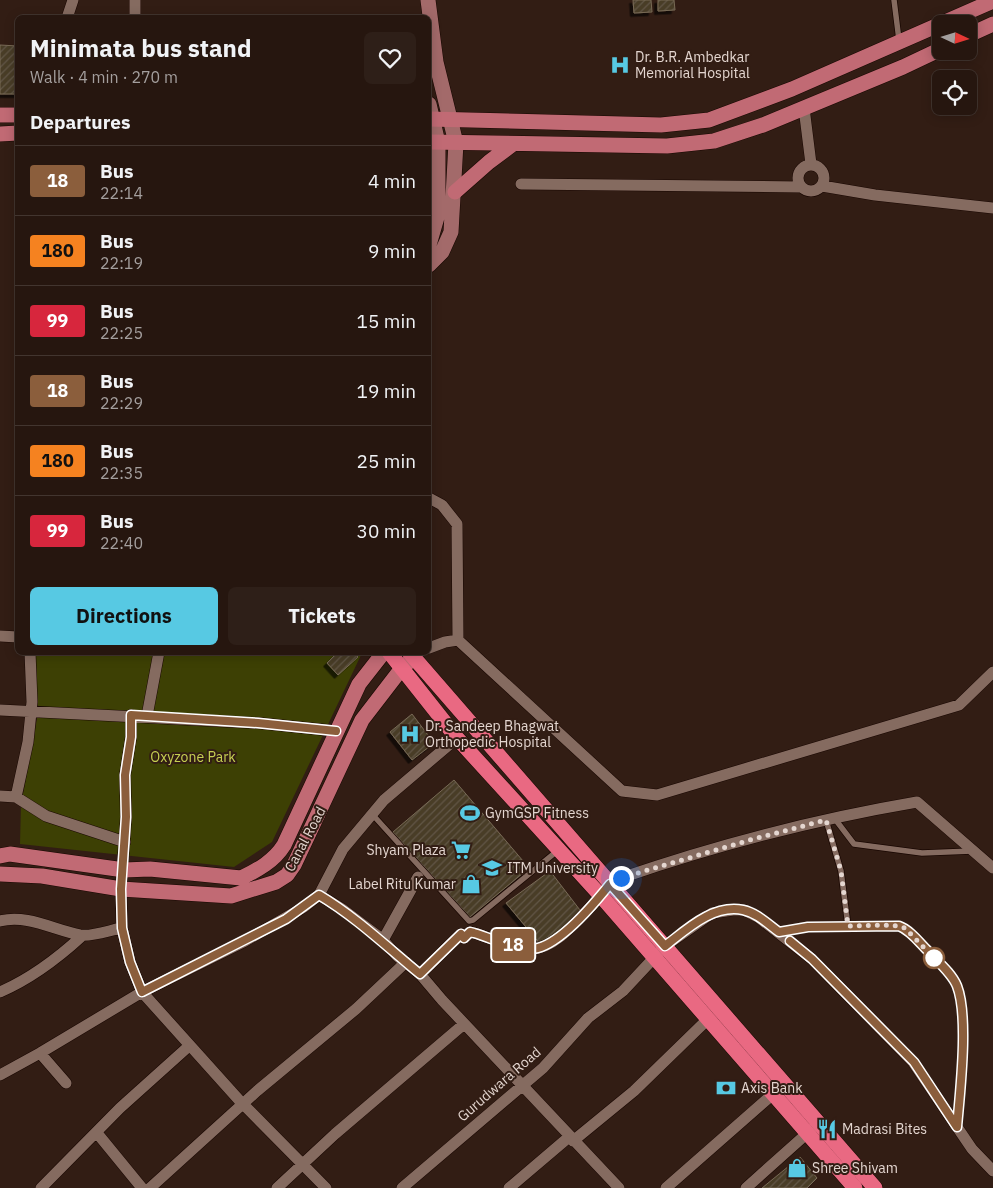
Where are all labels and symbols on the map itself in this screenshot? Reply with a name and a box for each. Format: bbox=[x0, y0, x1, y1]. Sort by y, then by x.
north arrow bbox=[932, 15, 978, 60]
place label: Dr. B.R. Ambedkar Memorial Hospital bbox=[635, 48, 750, 82]
hospital icon: Dr. B.R. Ambedkar Memorial Hospital bbox=[609, 54, 631, 76]
place label: Dr. Sandeep Bhagwat Orthopedic Hospital bbox=[425, 717, 559, 751]
hospital icon: Dr. Sandeep Bhagwat Orthopedic Hospital bbox=[399, 723, 421, 745]
park label: Oxyzone Park bbox=[150, 748, 236, 766]
sports icon: GymGSP Fitness bbox=[459, 802, 481, 824]
street label: Canal Road bbox=[280, 803, 330, 875]
place label: GymGSP Fitness bbox=[485, 804, 589, 822]
supermarket icon: Shyam Plaza bbox=[450, 839, 472, 861]
place label: Shyam Plaza bbox=[366, 841, 447, 859]
school or university icon: ITM University bbox=[481, 857, 503, 879]
place label: ITM University bbox=[507, 859, 598, 877]
your location bbox=[609, 866, 634, 891]
shop icon: Label Ritu Kumar bbox=[460, 873, 482, 895]
place label: Label Ritu Kumar bbox=[348, 875, 456, 893]
line badge: 18 bbox=[490, 929, 536, 961]
unlabelled marker bbox=[923, 947, 945, 969]
street label: Gurudwara Road bbox=[453, 1043, 545, 1125]
bank icon: Axis Bank bbox=[715, 1077, 737, 1099]
place label: Axis Bank bbox=[741, 1079, 803, 1097]
restaurant icon: Madrasi Bites bbox=[816, 1118, 838, 1140]
place label: Madrasi Bites bbox=[842, 1120, 927, 1138]
shop icon: Shree Shivam bbox=[786, 1157, 808, 1179]
place label: Shree Shivam bbox=[812, 1159, 898, 1177]

